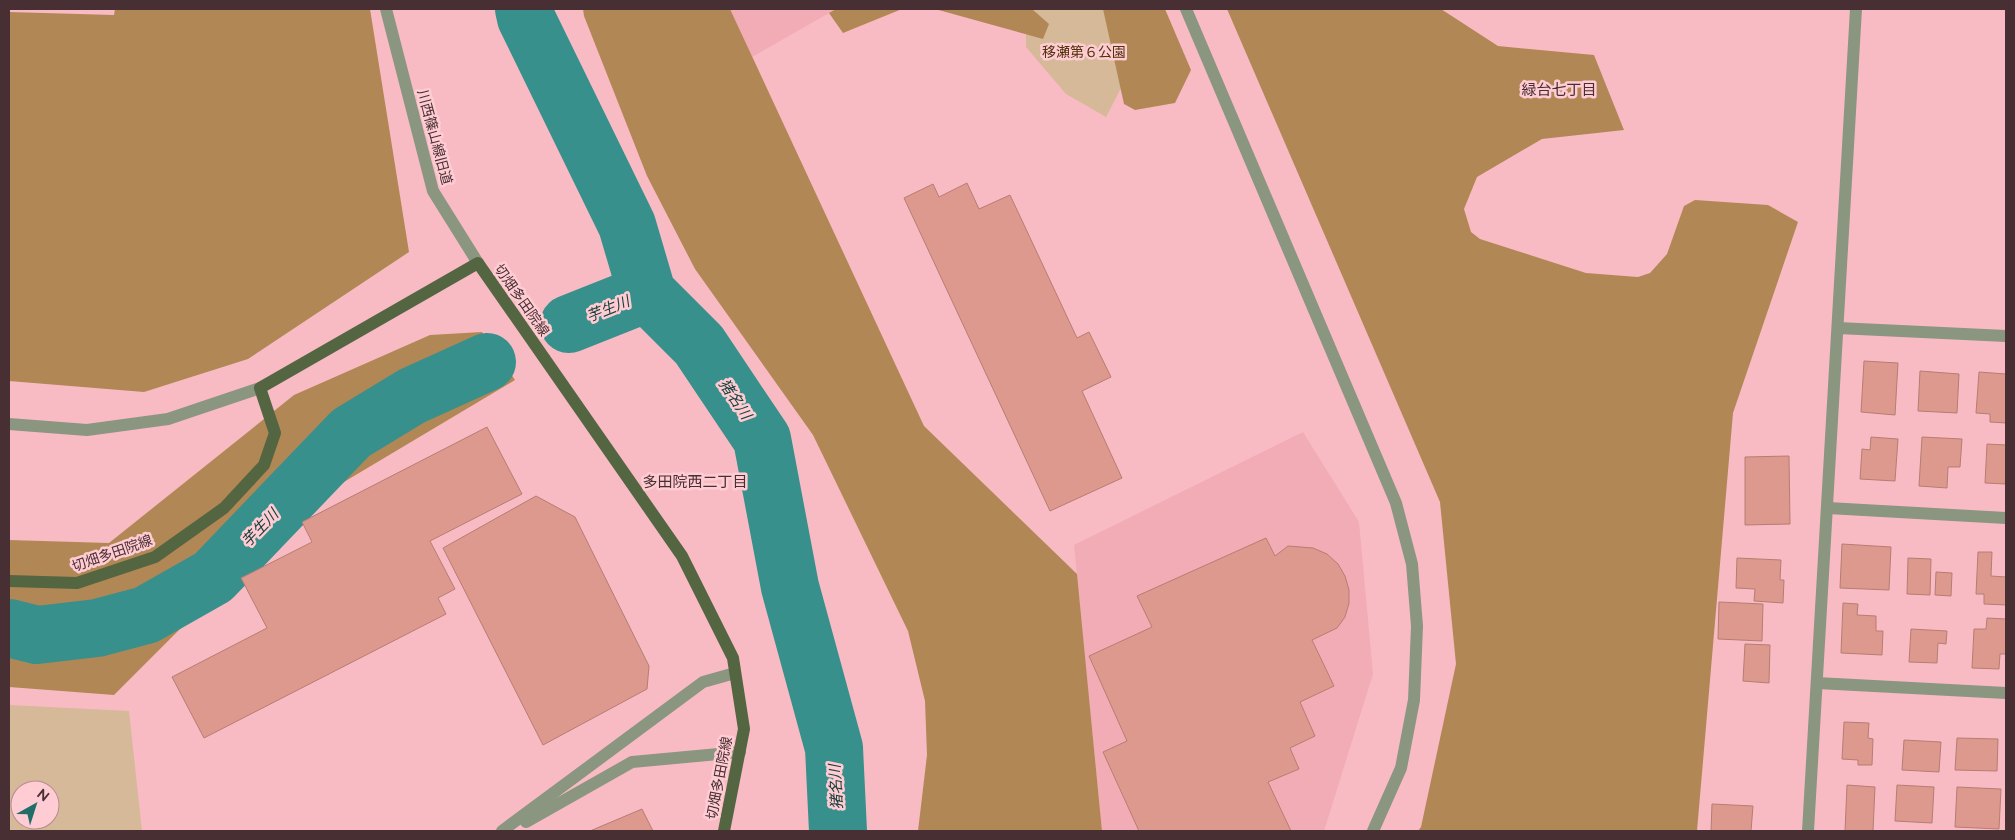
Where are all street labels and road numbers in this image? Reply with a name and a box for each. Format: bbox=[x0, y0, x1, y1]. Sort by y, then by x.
street label: 川西篠山線旧道 bbox=[415, 88, 455, 186]
street label: 切畑多田院線 bbox=[491, 261, 553, 339]
street label: 切畑多田院線 bbox=[70, 532, 154, 574]
street label: 切畑多田院線 bbox=[703, 735, 735, 821]

